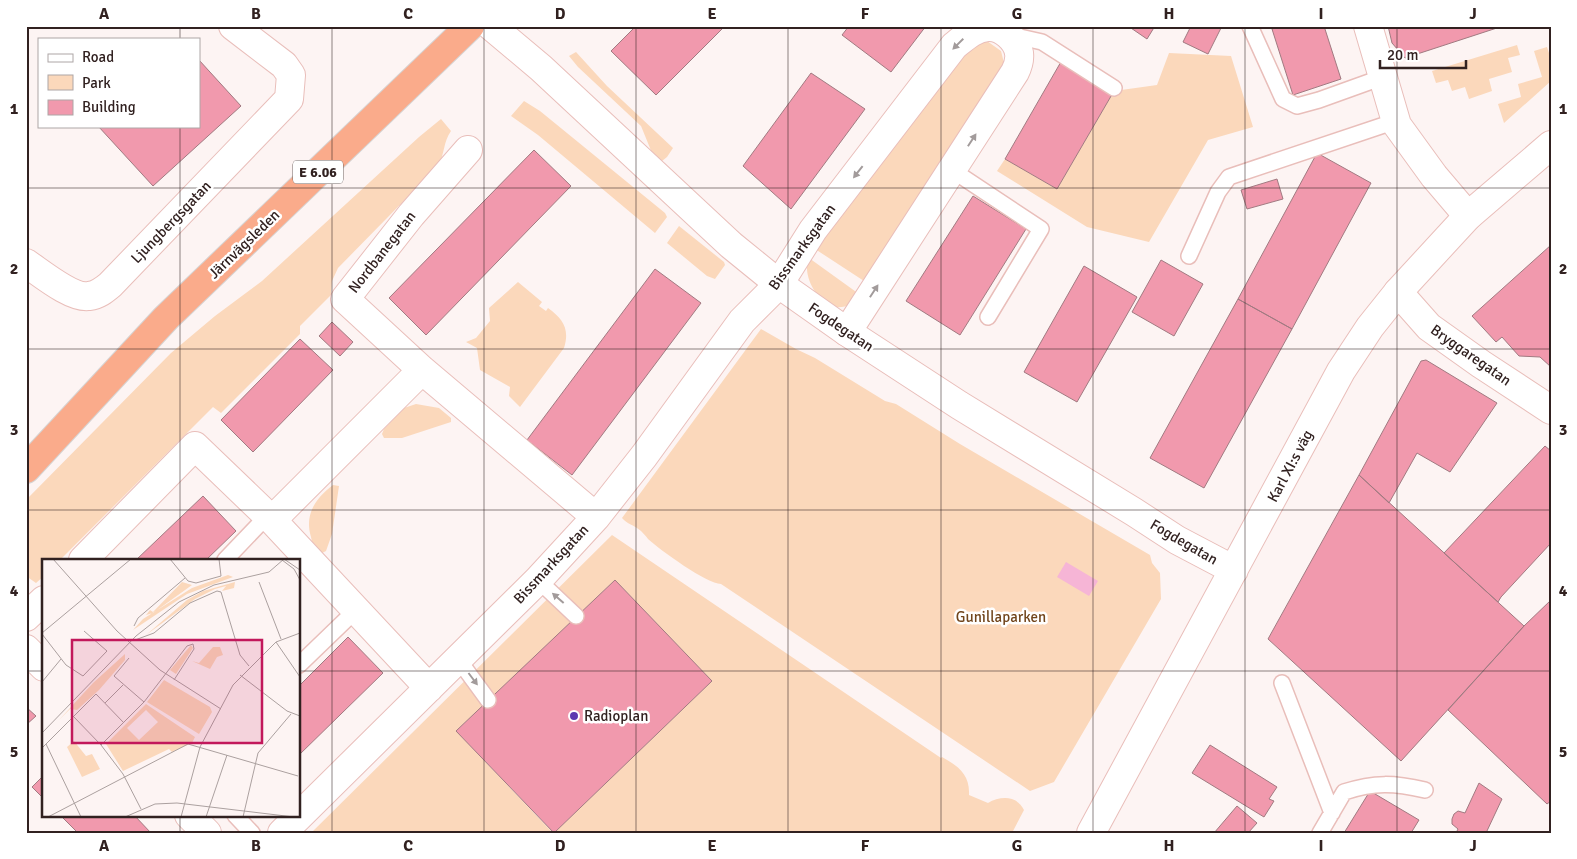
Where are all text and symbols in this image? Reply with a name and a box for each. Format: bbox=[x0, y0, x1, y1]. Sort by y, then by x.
text: A bbox=[99, 4, 110, 24]
text: B bbox=[251, 4, 261, 24]
text: C bbox=[403, 4, 413, 24]
text: D bbox=[555, 4, 566, 24]
text: E bbox=[707, 4, 717, 24]
text: F bbox=[861, 4, 870, 24]
text: G bbox=[1012, 4, 1022, 24]
text: H bbox=[1164, 4, 1174, 24]
text: I bbox=[1318, 4, 1324, 24]
text: J bbox=[1469, 4, 1477, 24]
one-way arrow bbox=[952, 37, 964, 49]
legend bbox=[38, 38, 200, 128]
scale bar bbox=[1380, 38, 1466, 70]
text: 20 m bbox=[1387, 46, 1418, 64]
text: Road bbox=[82, 48, 114, 66]
text: Park bbox=[82, 74, 111, 92]
text: Building bbox=[82, 98, 136, 116]
text: 1 bbox=[10, 99, 19, 119]
text: 1 bbox=[1559, 99, 1568, 119]
one-way arrow bbox=[967, 133, 976, 147]
road number: E 6.06 bbox=[293, 160, 343, 183]
one-way arrow bbox=[852, 165, 863, 178]
street label: Ljungbergsgatan bbox=[127, 177, 215, 267]
street label: Bissmarksgatan bbox=[765, 201, 839, 293]
street label: Järnvägsleden bbox=[205, 206, 283, 282]
street label: Nordbanegatan bbox=[344, 207, 420, 297]
text: 2 bbox=[10, 259, 18, 279]
text: 2 bbox=[1559, 259, 1567, 279]
one-way arrow bbox=[869, 285, 879, 298]
street label: Fogdegatan bbox=[805, 299, 877, 355]
street label: Bryggaregatan bbox=[1427, 321, 1515, 389]
text: 3 bbox=[10, 420, 18, 440]
text: 3 bbox=[1559, 420, 1567, 440]
street label: Karl XI:s väg bbox=[1263, 427, 1317, 505]
street label: Fogdegatan bbox=[1147, 515, 1221, 569]
street label: Bissmarksgatan bbox=[510, 521, 592, 607]
inset map bbox=[42, 559, 300, 816]
text: 4 bbox=[10, 581, 19, 601]
text: 4 bbox=[1559, 581, 1568, 601]
one-way arrow bbox=[551, 592, 564, 603]
park label: Gunillaparken bbox=[956, 608, 1046, 626]
one-way arrow bbox=[468, 672, 479, 685]
place label: Radioplan bbox=[584, 707, 648, 725]
marker: Radioplan bbox=[568, 710, 580, 722]
text: 5 bbox=[10, 742, 18, 762]
text: 5 bbox=[1559, 742, 1567, 762]
text: A bbox=[99, 836, 110, 856]
text: B bbox=[251, 836, 261, 856]
text: C bbox=[403, 836, 413, 856]
text: D bbox=[555, 836, 566, 856]
text: E bbox=[707, 836, 717, 856]
text: F bbox=[861, 836, 870, 856]
text: G bbox=[1012, 836, 1022, 856]
text: H bbox=[1164, 836, 1174, 856]
text: I bbox=[1318, 836, 1324, 856]
text: J bbox=[1469, 836, 1477, 856]

